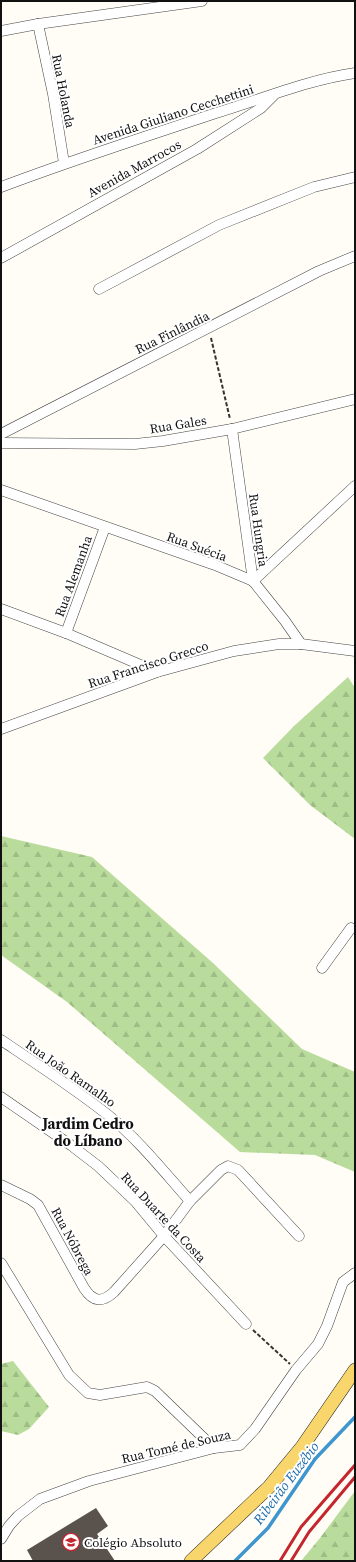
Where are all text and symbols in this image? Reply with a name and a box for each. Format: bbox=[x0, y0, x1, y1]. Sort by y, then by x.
street label: Rua Holanda bbox=[48, 53, 79, 130]
street label: Avenida Giuliano Cecchettini bbox=[91, 80, 256, 149]
street label: Avenida Marrocos bbox=[84, 135, 184, 201]
street label: Rua Finlândia bbox=[132, 307, 213, 358]
street label: Rua Gales bbox=[149, 412, 208, 437]
street label: Rua Hungria bbox=[245, 492, 272, 568]
street label: Rua Suécia bbox=[164, 528, 230, 565]
street label: Rua Alemanha bbox=[51, 533, 96, 619]
street label: Rua Francisco Grecco bbox=[86, 637, 211, 692]
street label: Rua João Ramalho bbox=[22, 1036, 119, 1111]
district label: Jardim Cedro do Líbano bbox=[41, 1113, 134, 1151]
street label: Rua Duarte da Costa bbox=[117, 1169, 210, 1266]
street label: Rua Nóbrega bbox=[48, 1204, 98, 1278]
street label: Rua Tomé de Souza bbox=[120, 1426, 233, 1467]
water label: Ribeirão Euzébio bbox=[248, 1437, 324, 1529]
school or university icon: Colégio Absoluto bbox=[61, 1532, 81, 1552]
place label: Colégio Absoluto bbox=[84, 1534, 182, 1551]

